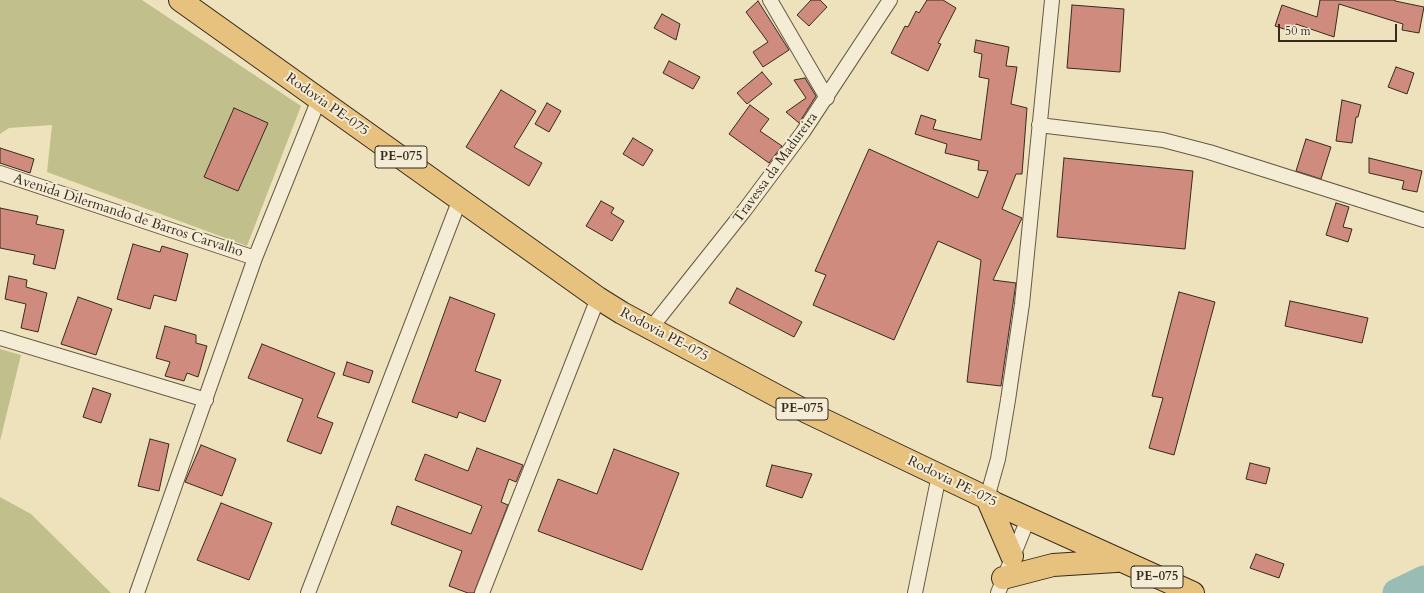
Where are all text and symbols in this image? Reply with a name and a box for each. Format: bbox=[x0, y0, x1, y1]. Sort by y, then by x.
scale bar bbox=[1280, 16, 1399, 42]
text: 50 m bbox=[1285, 23, 1311, 39]
street label: Rodovia PE-075 bbox=[282, 70, 372, 140]
street label: Travessa da Madureira bbox=[730, 110, 822, 226]
road number: PE-075 bbox=[375, 146, 427, 168]
street label: Avenida Dilermando de Barros Carvalho bbox=[11, 171, 245, 261]
street label: Rodovia PE-075 bbox=[617, 305, 711, 365]
road number: PE-075 bbox=[776, 398, 828, 420]
street label: Rodovia PE-075 bbox=[904, 453, 1000, 511]
road number: PE-075 bbox=[1131, 566, 1183, 588]

